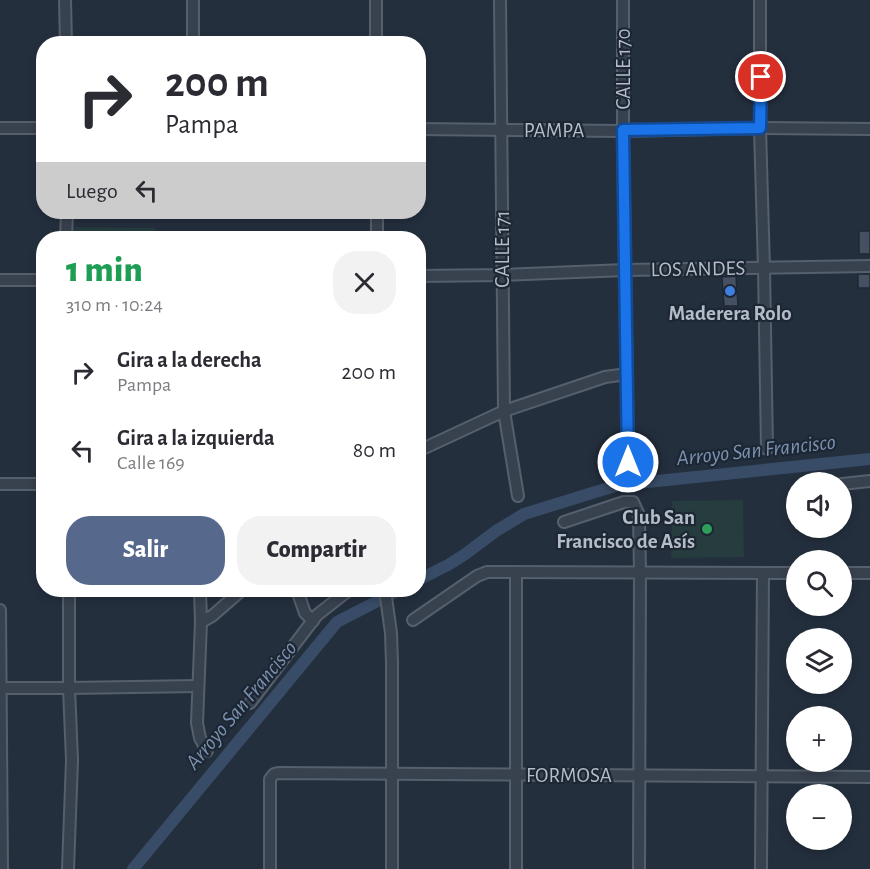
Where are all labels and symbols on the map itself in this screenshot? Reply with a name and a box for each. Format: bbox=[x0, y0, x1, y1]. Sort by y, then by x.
street label: CALLE 170 bbox=[613, 28, 634, 110]
pin bbox=[735, 51, 786, 102]
street label: PAMPA bbox=[524, 120, 584, 141]
street label: CALLE 171 bbox=[492, 210, 513, 288]
street label: LOS ANDES bbox=[650, 258, 746, 280]
marker: Maderera Rolo bbox=[723, 284, 737, 298]
place label: Maderera Rolo bbox=[668, 303, 792, 324]
position arrow bbox=[596, 430, 660, 494]
water label: Arroyo San Francisco bbox=[674, 431, 837, 469]
place label: Club San Francisco de Asís bbox=[556, 507, 695, 552]
marker: Club San Francisco de Asís bbox=[700, 522, 714, 536]
water label: Arroyo San Francisco bbox=[181, 637, 301, 774]
street label: FORMOSA bbox=[526, 765, 612, 786]

